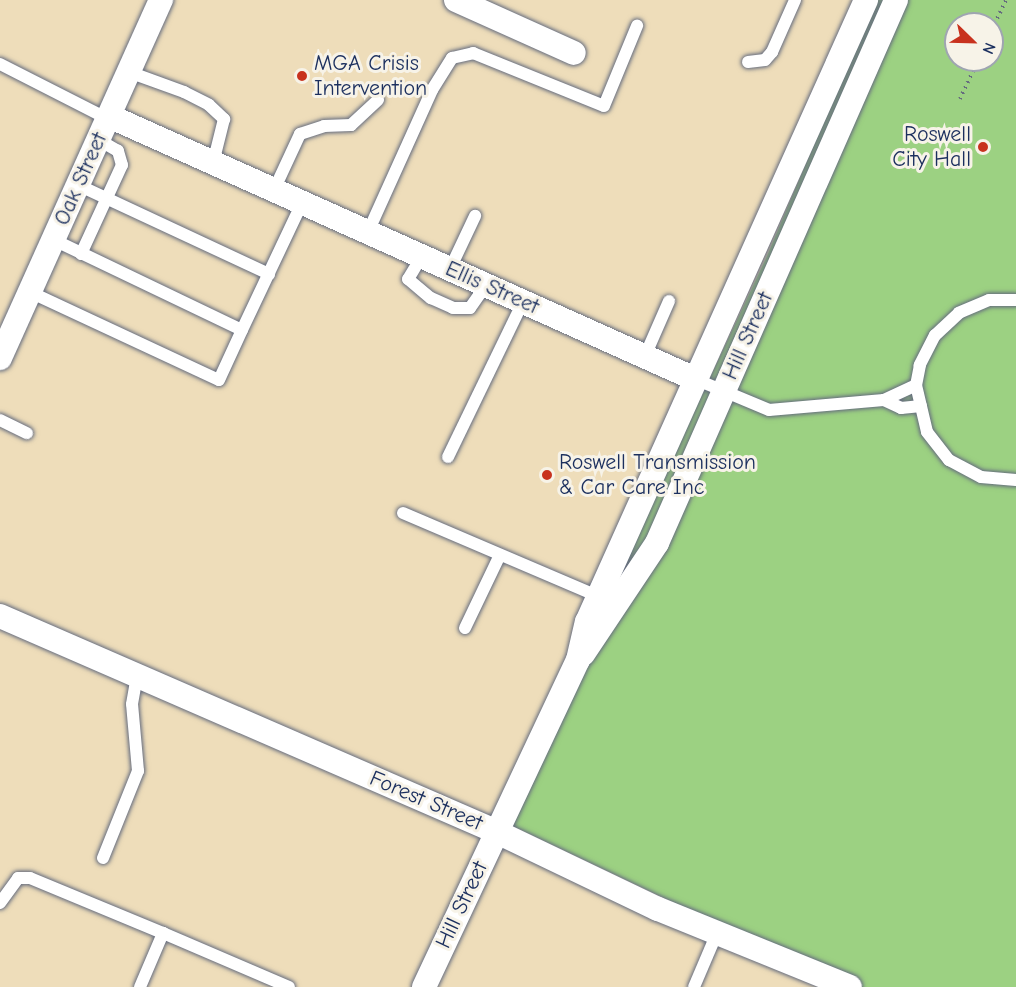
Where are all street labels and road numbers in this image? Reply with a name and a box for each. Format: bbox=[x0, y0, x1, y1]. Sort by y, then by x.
street label: Oak Street bbox=[49, 129, 113, 229]
street label: Ellis Street bbox=[441, 256, 543, 320]
street label: Hill Street bbox=[717, 288, 779, 384]
street label: Forest Street bbox=[365, 765, 487, 837]
street label: Hill Street bbox=[430, 857, 494, 953]

